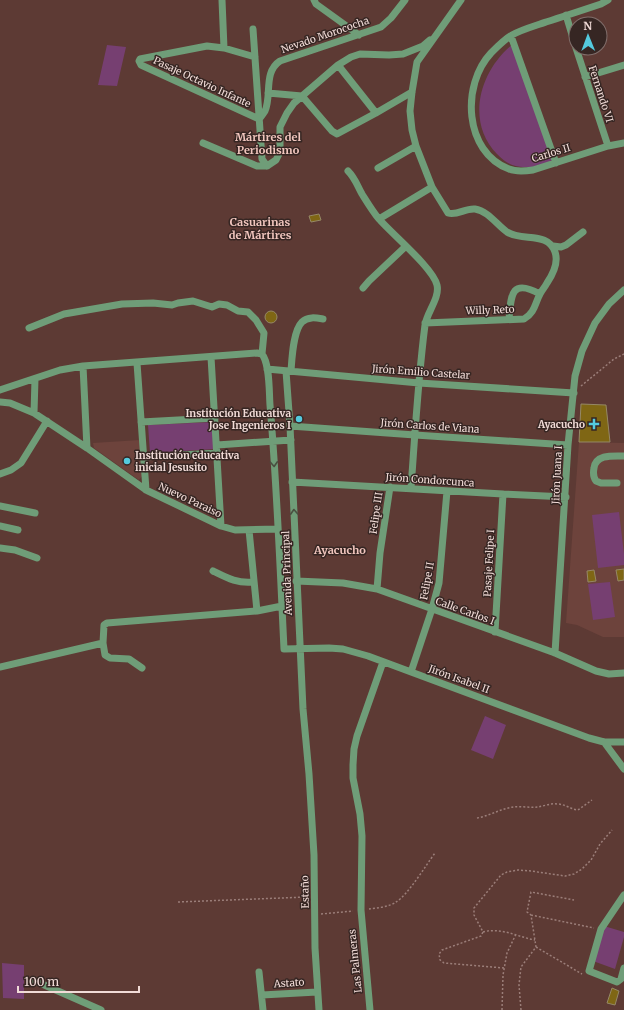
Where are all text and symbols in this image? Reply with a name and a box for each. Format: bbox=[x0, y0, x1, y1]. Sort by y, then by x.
street label: Nevado Morococha bbox=[279, 14, 371, 56]
north arrow bbox=[568, 16, 608, 56]
text: N bbox=[583, 19, 593, 33]
street label: Pasaje Octavio Infante bbox=[151, 54, 253, 110]
street label: Fernando VI bbox=[586, 64, 616, 124]
district label: Mártires del Periodismo bbox=[235, 130, 302, 157]
street label: Carlos II bbox=[530, 141, 572, 165]
district label: Casuarinas de Mártires bbox=[229, 215, 292, 242]
street label: Willy Reto bbox=[464, 303, 515, 317]
street label: Jirón Emilio Castelar bbox=[370, 362, 471, 382]
place label: Institución Educativa Jose Ingenieros I bbox=[186, 407, 291, 432]
marker: Institución Educativa Jose Ingenieros I bbox=[294, 414, 304, 424]
street label: Jirón Carlos de Viana bbox=[379, 416, 480, 436]
place label: Ayacucho bbox=[537, 418, 585, 431]
marker: Ayacucho bbox=[588, 418, 600, 430]
street label: Jirón Juana I bbox=[549, 445, 565, 506]
place label: Institución educativa inicial Jesusito bbox=[135, 449, 240, 474]
marker: Institución educativa inicial Jesusito bbox=[122, 456, 132, 466]
one-way arrow bbox=[270, 461, 279, 467]
street label: Jirón Condorcunca bbox=[384, 470, 475, 490]
street label: Nuevo Paraiso bbox=[156, 480, 224, 520]
street label: Felipe III bbox=[367, 491, 385, 535]
one-way arrow bbox=[289, 509, 298, 515]
street label: Pasaje Felipe I bbox=[481, 529, 497, 597]
street label: Avenida Principal bbox=[279, 531, 295, 616]
district label: Ayacucho bbox=[313, 543, 366, 557]
street label: Felipe II bbox=[417, 561, 437, 601]
street label: Calle Carlos I bbox=[434, 594, 497, 628]
street label: Jirón Isabel II bbox=[426, 662, 492, 696]
street label: Estaño bbox=[298, 875, 312, 909]
street label: Las Palmeras bbox=[345, 928, 365, 993]
scale bar bbox=[18, 968, 139, 994]
text: 100 m bbox=[24, 974, 59, 989]
street label: Astato bbox=[272, 975, 305, 991]

